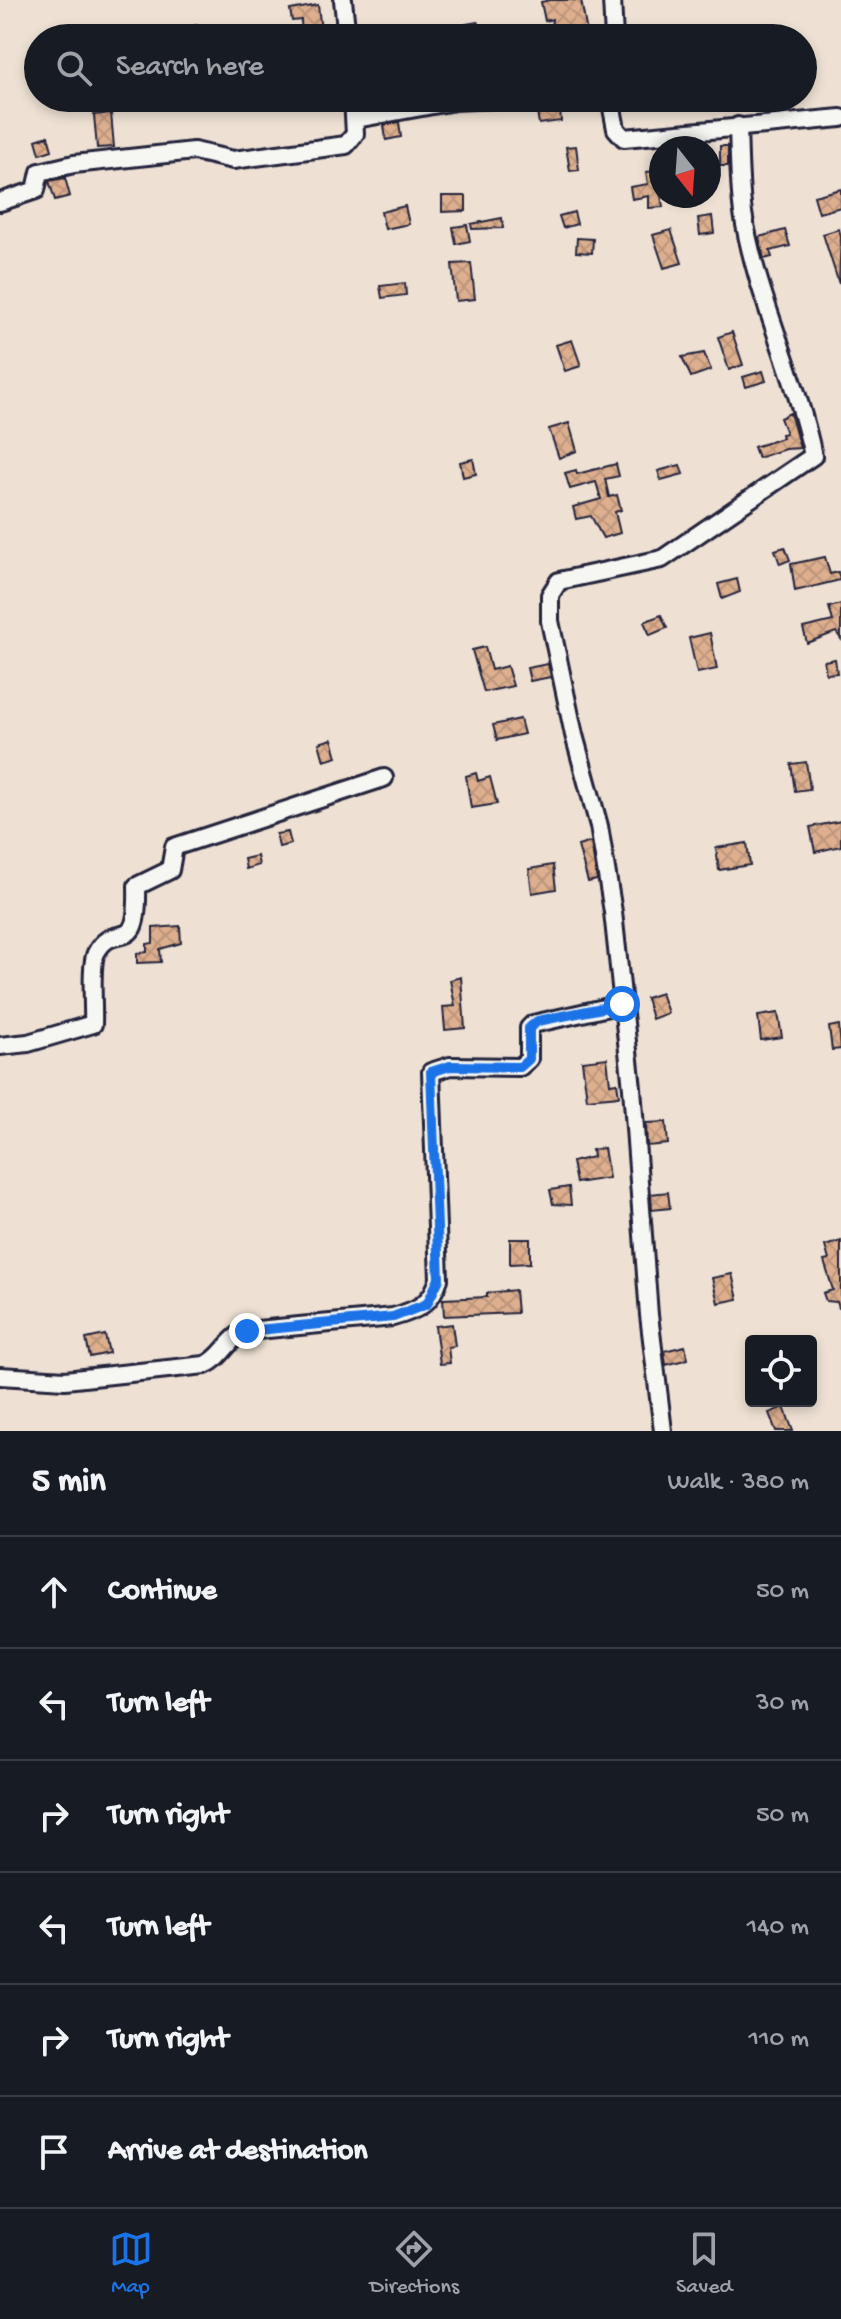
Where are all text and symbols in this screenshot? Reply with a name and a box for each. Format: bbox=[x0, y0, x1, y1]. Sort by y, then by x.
search box bbox=[24, 24, 817, 112]
icon: search bbox=[52, 46, 96, 90]
text: Search here bbox=[116, 51, 264, 86]
north arrow bbox=[649, 136, 721, 208]
route start bbox=[604, 986, 640, 1022]
route end bbox=[229, 1313, 265, 1349]
map controls bbox=[745, 1335, 817, 1407]
button: locate bbox=[745, 1335, 817, 1407]
text: 5 min bbox=[32, 1463, 106, 1503]
text: Walk · 380 m bbox=[668, 1468, 809, 1499]
icon: ahead bbox=[32, 1570, 76, 1614]
text: Continue bbox=[108, 1575, 217, 1610]
text: 50 m bbox=[756, 1577, 809, 1608]
icon: left bbox=[32, 1682, 76, 1726]
text: Turn left bbox=[108, 1687, 209, 1722]
text: 30 m bbox=[756, 1689, 809, 1720]
icon: right bbox=[32, 1794, 76, 1838]
text: Turn right bbox=[108, 1799, 228, 1834]
text: 50 m bbox=[756, 1801, 809, 1832]
icon: left bbox=[32, 1906, 76, 1950]
text: Turn left bbox=[108, 1911, 209, 1946]
text: 140 m bbox=[747, 1913, 809, 1944]
icon: right bbox=[32, 2018, 76, 2062]
text: Turn right bbox=[108, 2023, 228, 2058]
text: 110 m bbox=[749, 2025, 809, 2056]
icon: arrive bbox=[32, 2130, 76, 2174]
text: Arrive at destination bbox=[108, 2135, 368, 2170]
tab: Map bbox=[109, 2227, 153, 2301]
tab: Directions bbox=[370, 2227, 459, 2301]
tab: Saved bbox=[676, 2227, 732, 2301]

